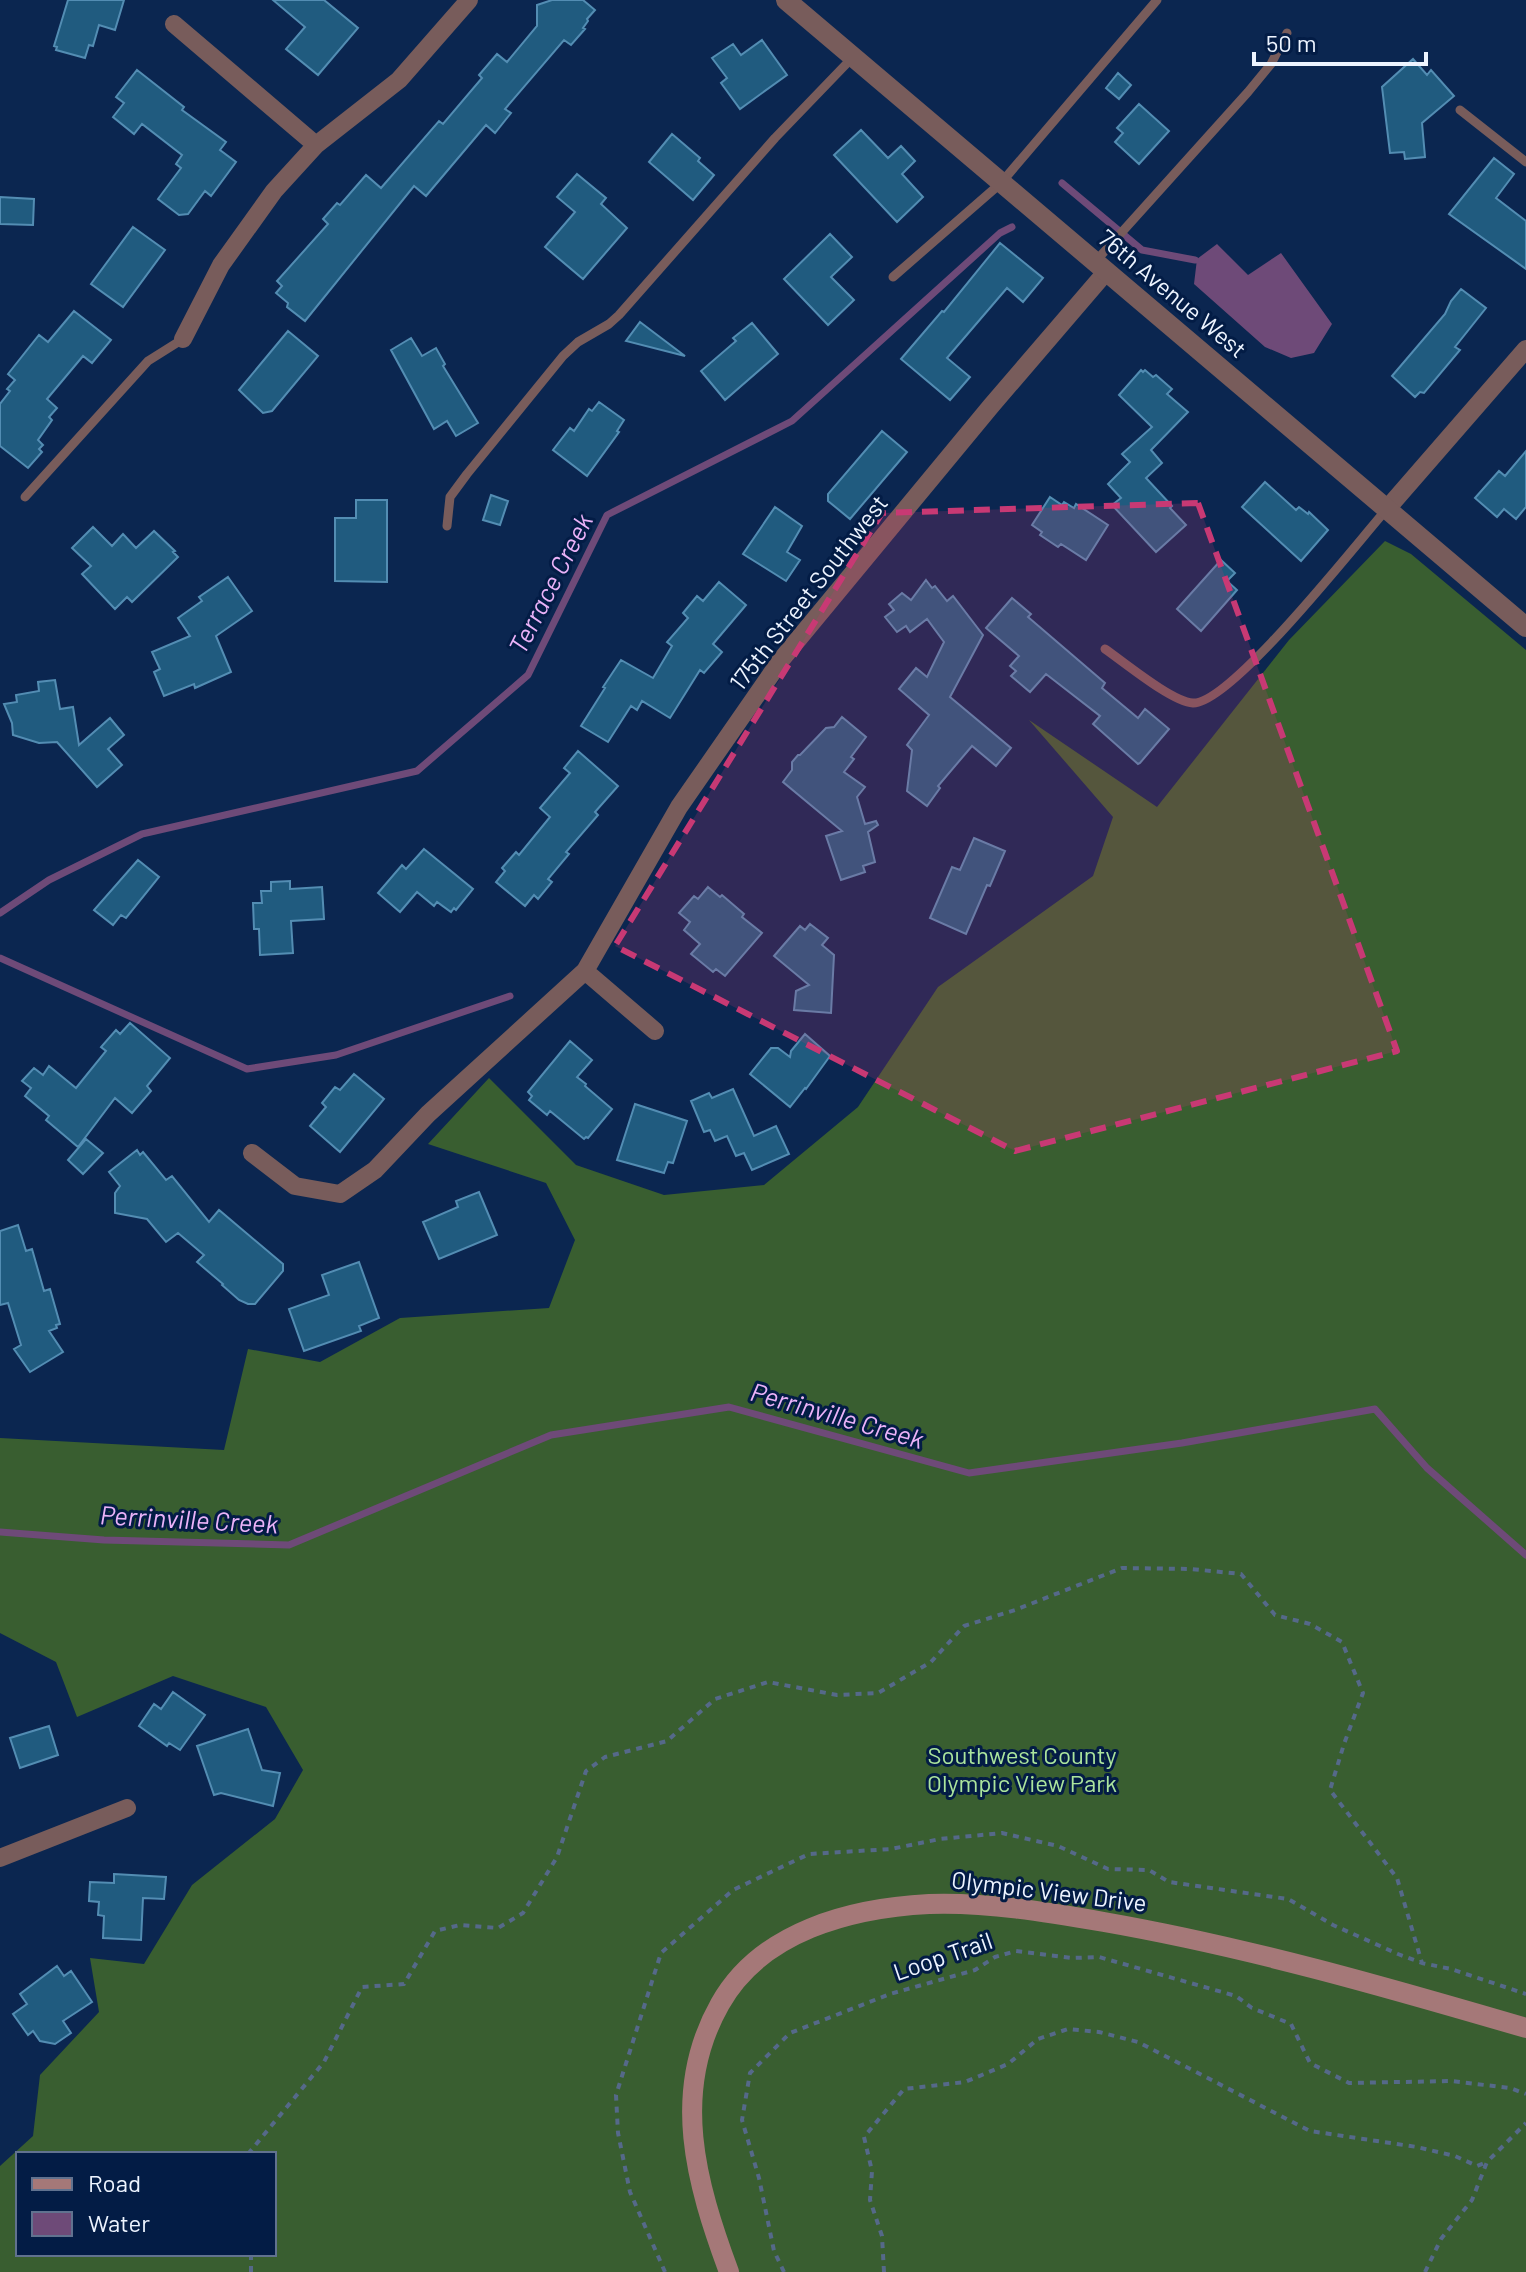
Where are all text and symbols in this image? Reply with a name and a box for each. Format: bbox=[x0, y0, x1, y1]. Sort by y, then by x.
scale bar bbox=[1254, 16, 1426, 66]
text: 50 m bbox=[1266, 28, 1317, 57]
street label: 76th Avenue West bbox=[1093, 223, 1253, 363]
street label: 175th Street Southwest bbox=[723, 489, 893, 696]
water label: Terrace Creek bbox=[501, 508, 598, 659]
water label: Perrinville Creek bbox=[747, 1375, 928, 1454]
water label: Perrinville Creek bbox=[99, 1498, 279, 1539]
park label: Southwest County Olympic View Park bbox=[927, 1740, 1117, 1797]
street label: Olympic View Drive bbox=[950, 1864, 1148, 1917]
street label: Loop Trail bbox=[889, 1925, 996, 1986]
legend bbox=[16, 2152, 276, 2256]
text: Road bbox=[88, 2168, 141, 2197]
text: Water bbox=[88, 2208, 150, 2237]

